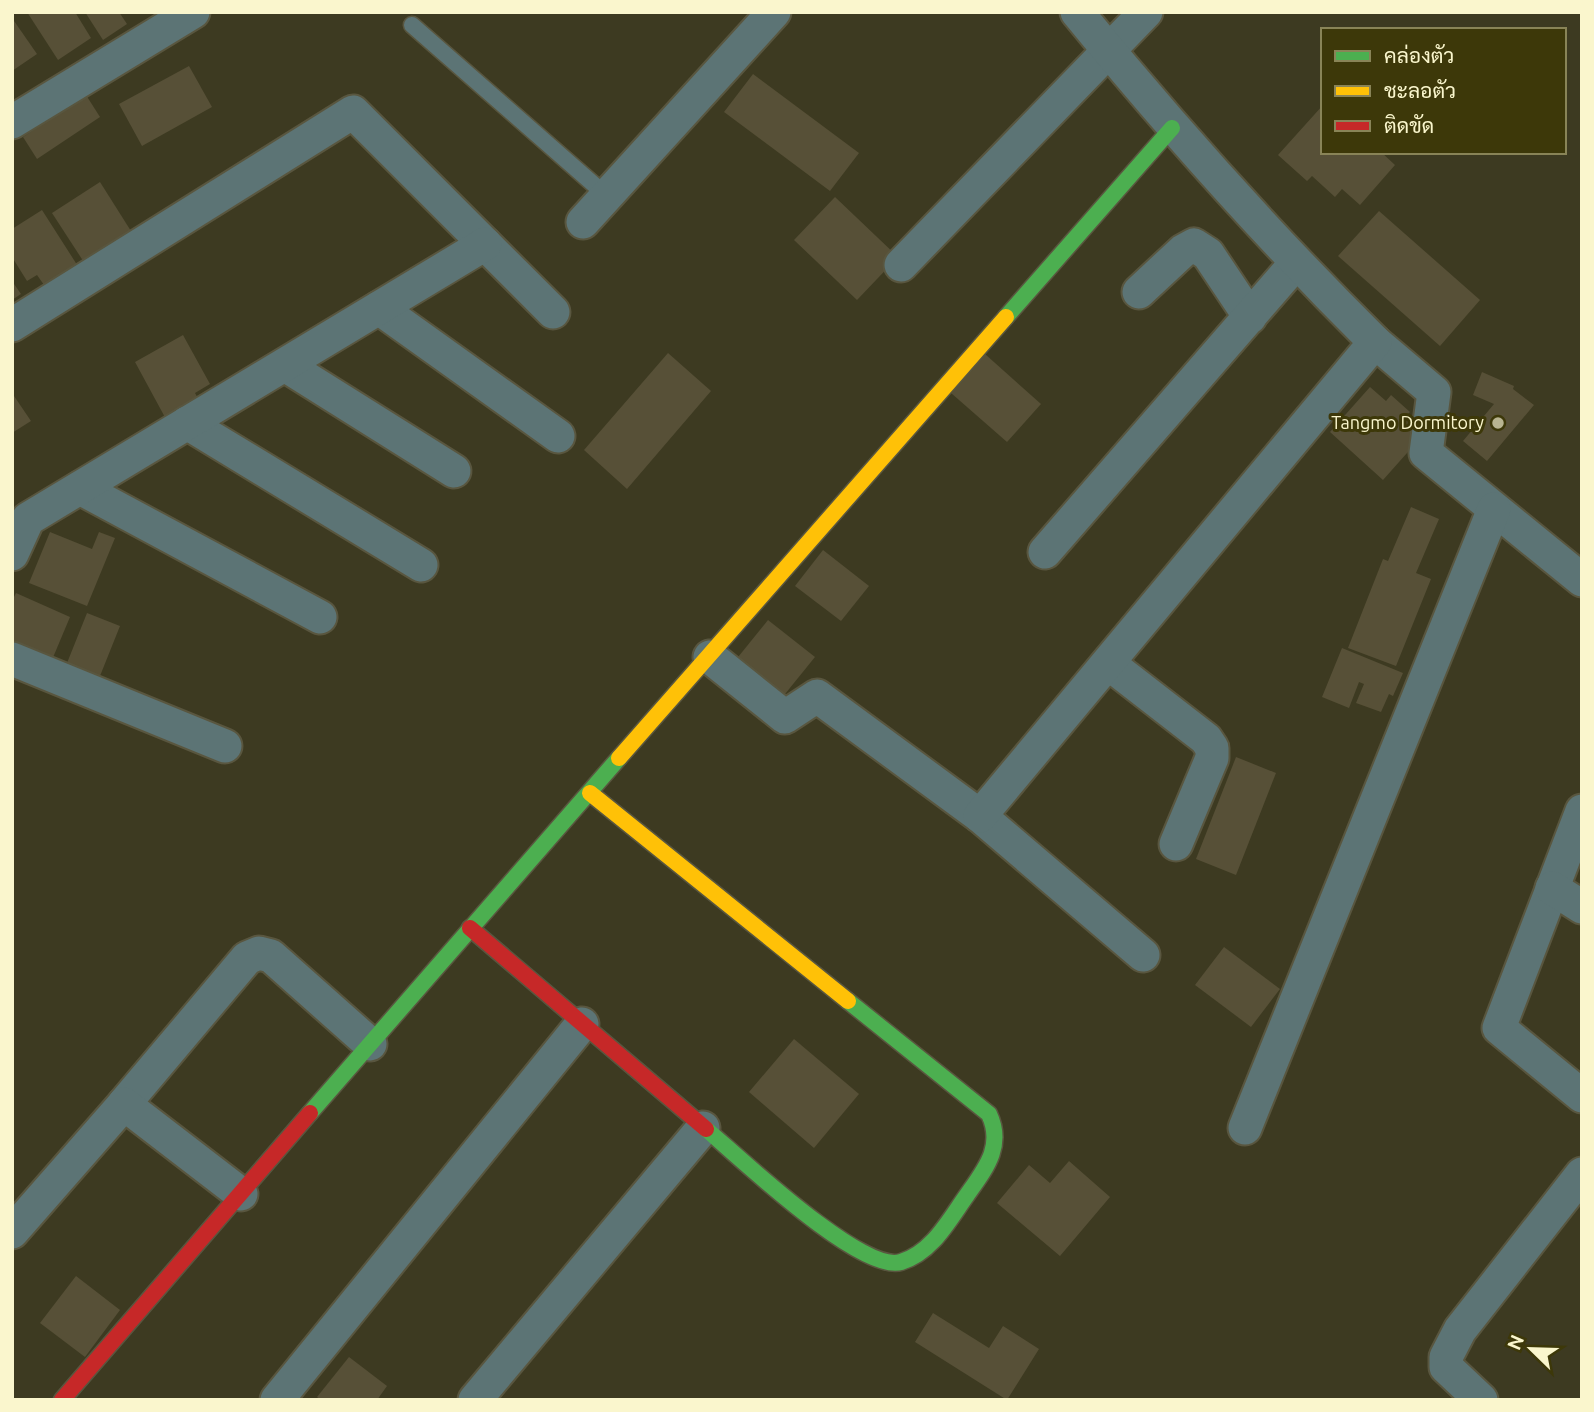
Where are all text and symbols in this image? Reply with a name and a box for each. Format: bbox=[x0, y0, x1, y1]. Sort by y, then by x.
legend bbox=[1321, 28, 1566, 154]
text: คล่องตัว bbox=[1384, 43, 1454, 67]
text: ชะลอตัว bbox=[1384, 78, 1456, 102]
text: ติดขัด bbox=[1384, 113, 1434, 137]
place label: Tangmo Dormitory bbox=[1331, 412, 1484, 432]
marker: Tangmo Dormitory bbox=[1490, 415, 1506, 431]
north arrow bbox=[1496, 1314, 1566, 1384]
text: N bbox=[1502, 1332, 1528, 1353]

